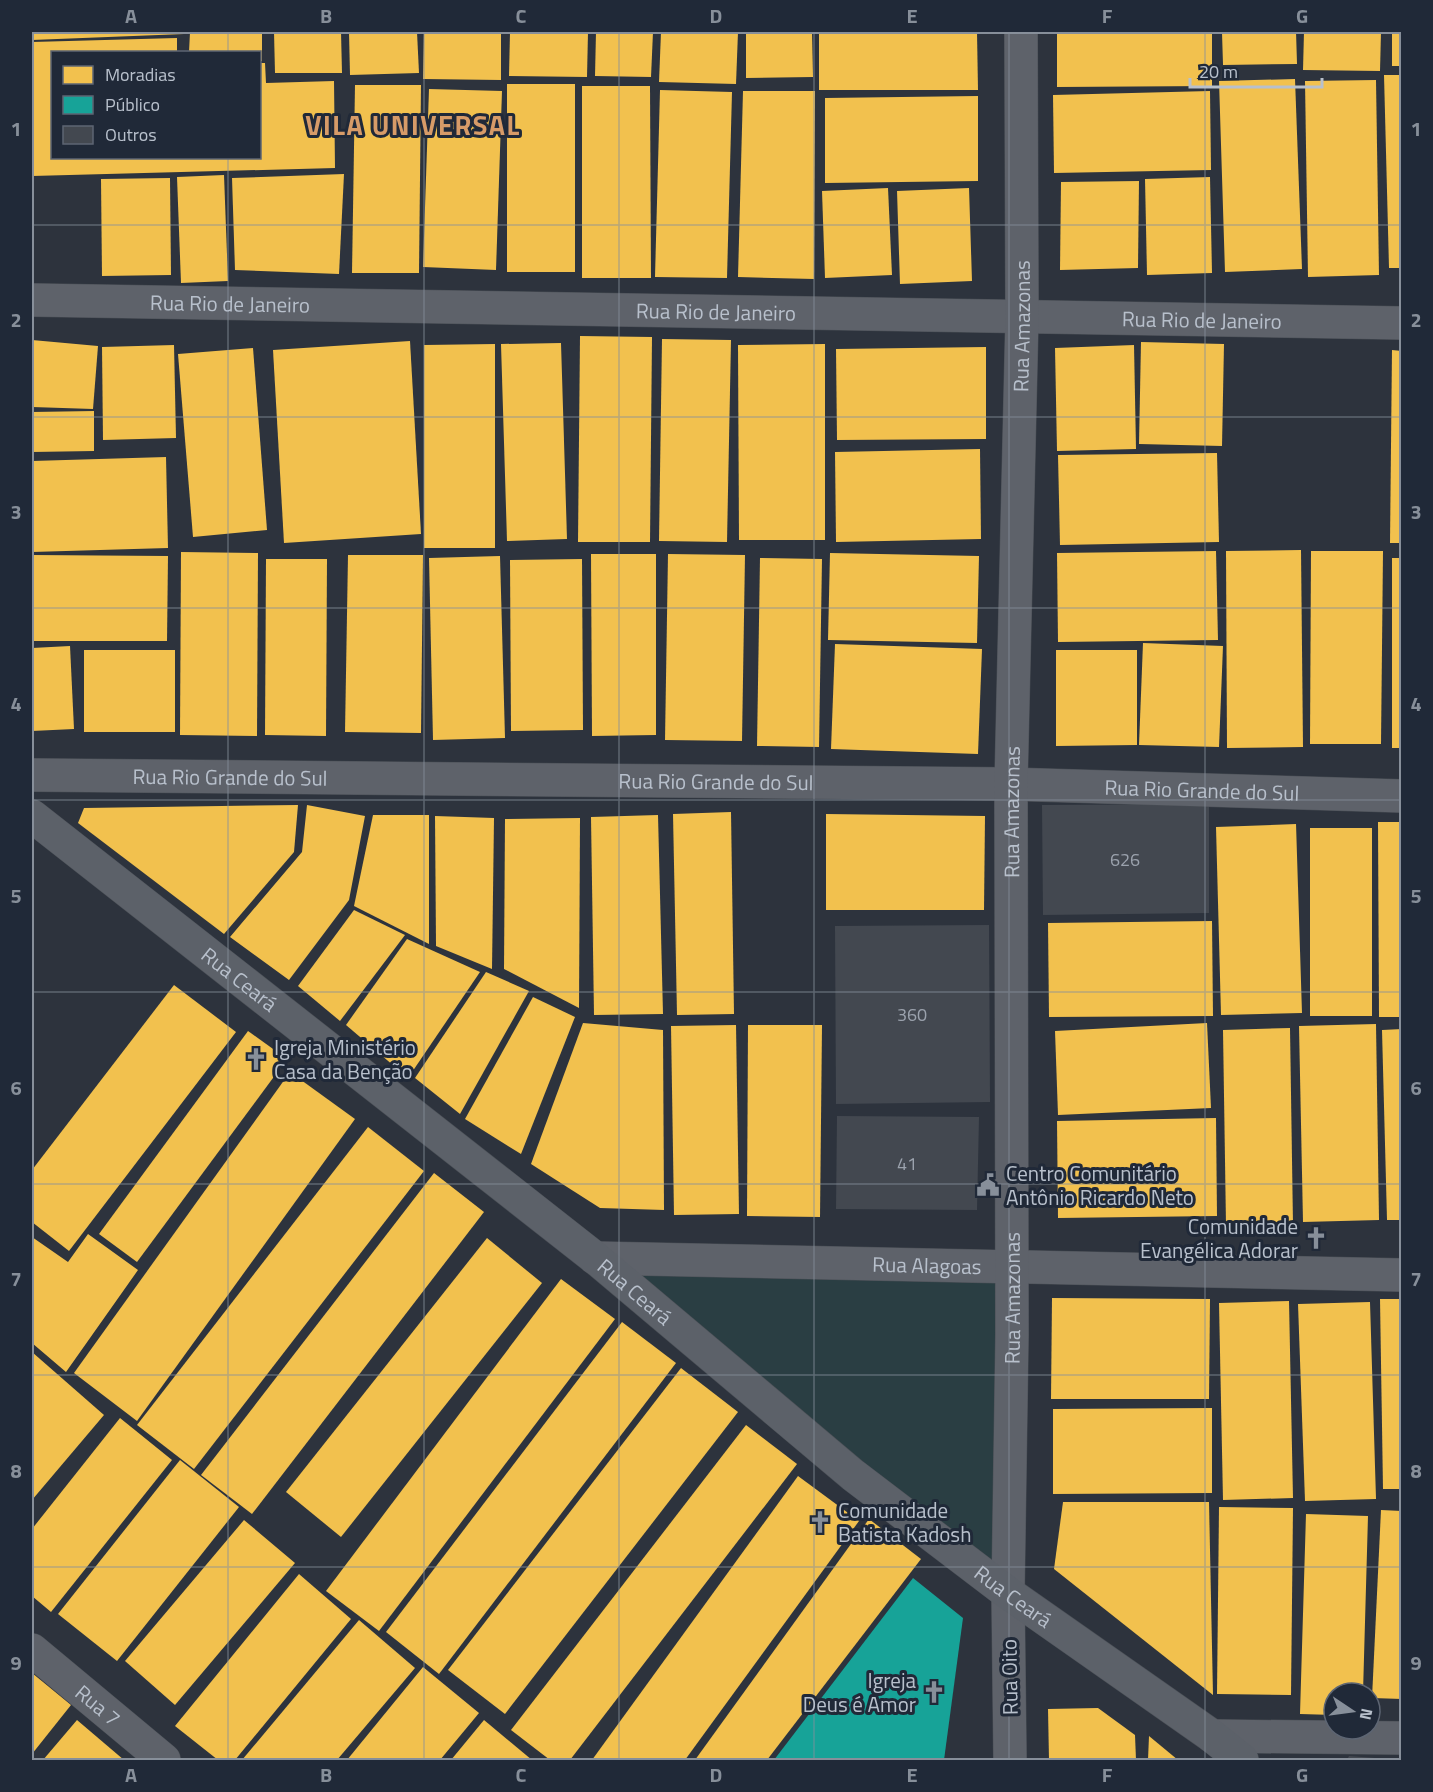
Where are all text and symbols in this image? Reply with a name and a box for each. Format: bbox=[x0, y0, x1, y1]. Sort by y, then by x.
text: A bbox=[125, 0, 137, 31]
text: B bbox=[320, 0, 332, 31]
text: C bbox=[516, 0, 527, 31]
text: D bbox=[710, 0, 722, 31]
text: E bbox=[906, 0, 918, 31]
text: F bbox=[1102, 0, 1113, 31]
text: G bbox=[1296, 0, 1308, 31]
legend bbox=[51, 51, 261, 159]
scale bar bbox=[1190, 51, 1322, 89]
text: 20 m bbox=[1199, 58, 1238, 85]
text: Moradias bbox=[105, 61, 176, 88]
text: Público bbox=[105, 91, 160, 118]
district label: VILA UNIVERSAL bbox=[305, 104, 521, 145]
text: 1 bbox=[10, 113, 22, 144]
text: 1 bbox=[1410, 113, 1422, 144]
text: Outros bbox=[105, 121, 157, 148]
street label: Rua Amazonas bbox=[1004, 260, 1038, 393]
street label: Rua Rio de Janeiro bbox=[150, 286, 310, 321]
street label: Rua Rio de Janeiro bbox=[636, 294, 796, 329]
street label: Rua Rio de Janeiro bbox=[1122, 302, 1282, 337]
text: 2 bbox=[10, 304, 22, 335]
text: 2 bbox=[1410, 304, 1422, 335]
text: 3 bbox=[10, 496, 22, 527]
text: 3 bbox=[1410, 496, 1422, 527]
text: 4 bbox=[10, 688, 22, 719]
text: 4 bbox=[1410, 688, 1422, 719]
street label: Rua Amazonas bbox=[995, 746, 1028, 878]
street label: Rua Rio Grande do Sul bbox=[132, 760, 328, 794]
street label: Rua Rio Grande do Sul bbox=[618, 764, 814, 798]
street label: Rua Rio Grande do Sul bbox=[1104, 771, 1300, 809]
house number: 626 bbox=[1110, 846, 1140, 873]
text: 5 bbox=[10, 880, 22, 911]
text: 5 bbox=[1410, 880, 1422, 911]
street label: Rua Ceará bbox=[195, 939, 285, 1019]
house number: 360 bbox=[897, 1001, 927, 1028]
place label: Igreja Ministério Casa da Benção bbox=[274, 1031, 416, 1087]
church icon: Igreja Ministério Casa da Benção bbox=[243, 1046, 269, 1072]
text: 6 bbox=[10, 1072, 22, 1103]
text: 6 bbox=[1410, 1072, 1422, 1103]
house number: 41 bbox=[897, 1150, 917, 1177]
place label: Centro Comunitário Antônio Ricardo Neto bbox=[1006, 1157, 1194, 1213]
public building icon: Centro Comunitário Antônio Ricardo Neto bbox=[975, 1172, 1001, 1198]
place label: Comunidade Evangélica Adorar bbox=[1140, 1210, 1298, 1266]
church icon: Comunidade Evangélica Adorar bbox=[1303, 1225, 1329, 1251]
street label: Rua Amazonas bbox=[996, 1232, 1028, 1364]
street label: Rua Alagoas bbox=[872, 1248, 982, 1282]
street label: Rua Ceará bbox=[591, 1250, 680, 1333]
text: 7 bbox=[10, 1263, 22, 1294]
text: 7 bbox=[1410, 1263, 1422, 1294]
text: 8 bbox=[10, 1455, 22, 1486]
text: 8 bbox=[1410, 1455, 1422, 1486]
place label: Comunidade Batista Kadosh bbox=[838, 1494, 971, 1550]
church icon: Comunidade Batista Kadosh bbox=[807, 1509, 833, 1535]
street label: Rua Ceará bbox=[968, 1557, 1059, 1636]
street label: Rua Oito bbox=[992, 1639, 1026, 1715]
text: 9 bbox=[10, 1647, 22, 1678]
text: 9 bbox=[1410, 1647, 1422, 1678]
place label: Igreja Deus é Amor bbox=[803, 1664, 916, 1720]
street label: Rua 7 bbox=[68, 1676, 128, 1734]
church icon: Igreja Deus é Amor bbox=[921, 1679, 947, 1705]
north arrow bbox=[1322, 1681, 1382, 1741]
text: N bbox=[1354, 1706, 1380, 1722]
text: A bbox=[125, 1759, 137, 1790]
text: B bbox=[320, 1759, 332, 1790]
text: C bbox=[516, 1759, 527, 1790]
text: D bbox=[710, 1759, 722, 1790]
text: E bbox=[906, 1759, 918, 1790]
text: F bbox=[1102, 1759, 1113, 1790]
text: G bbox=[1296, 1759, 1308, 1790]

